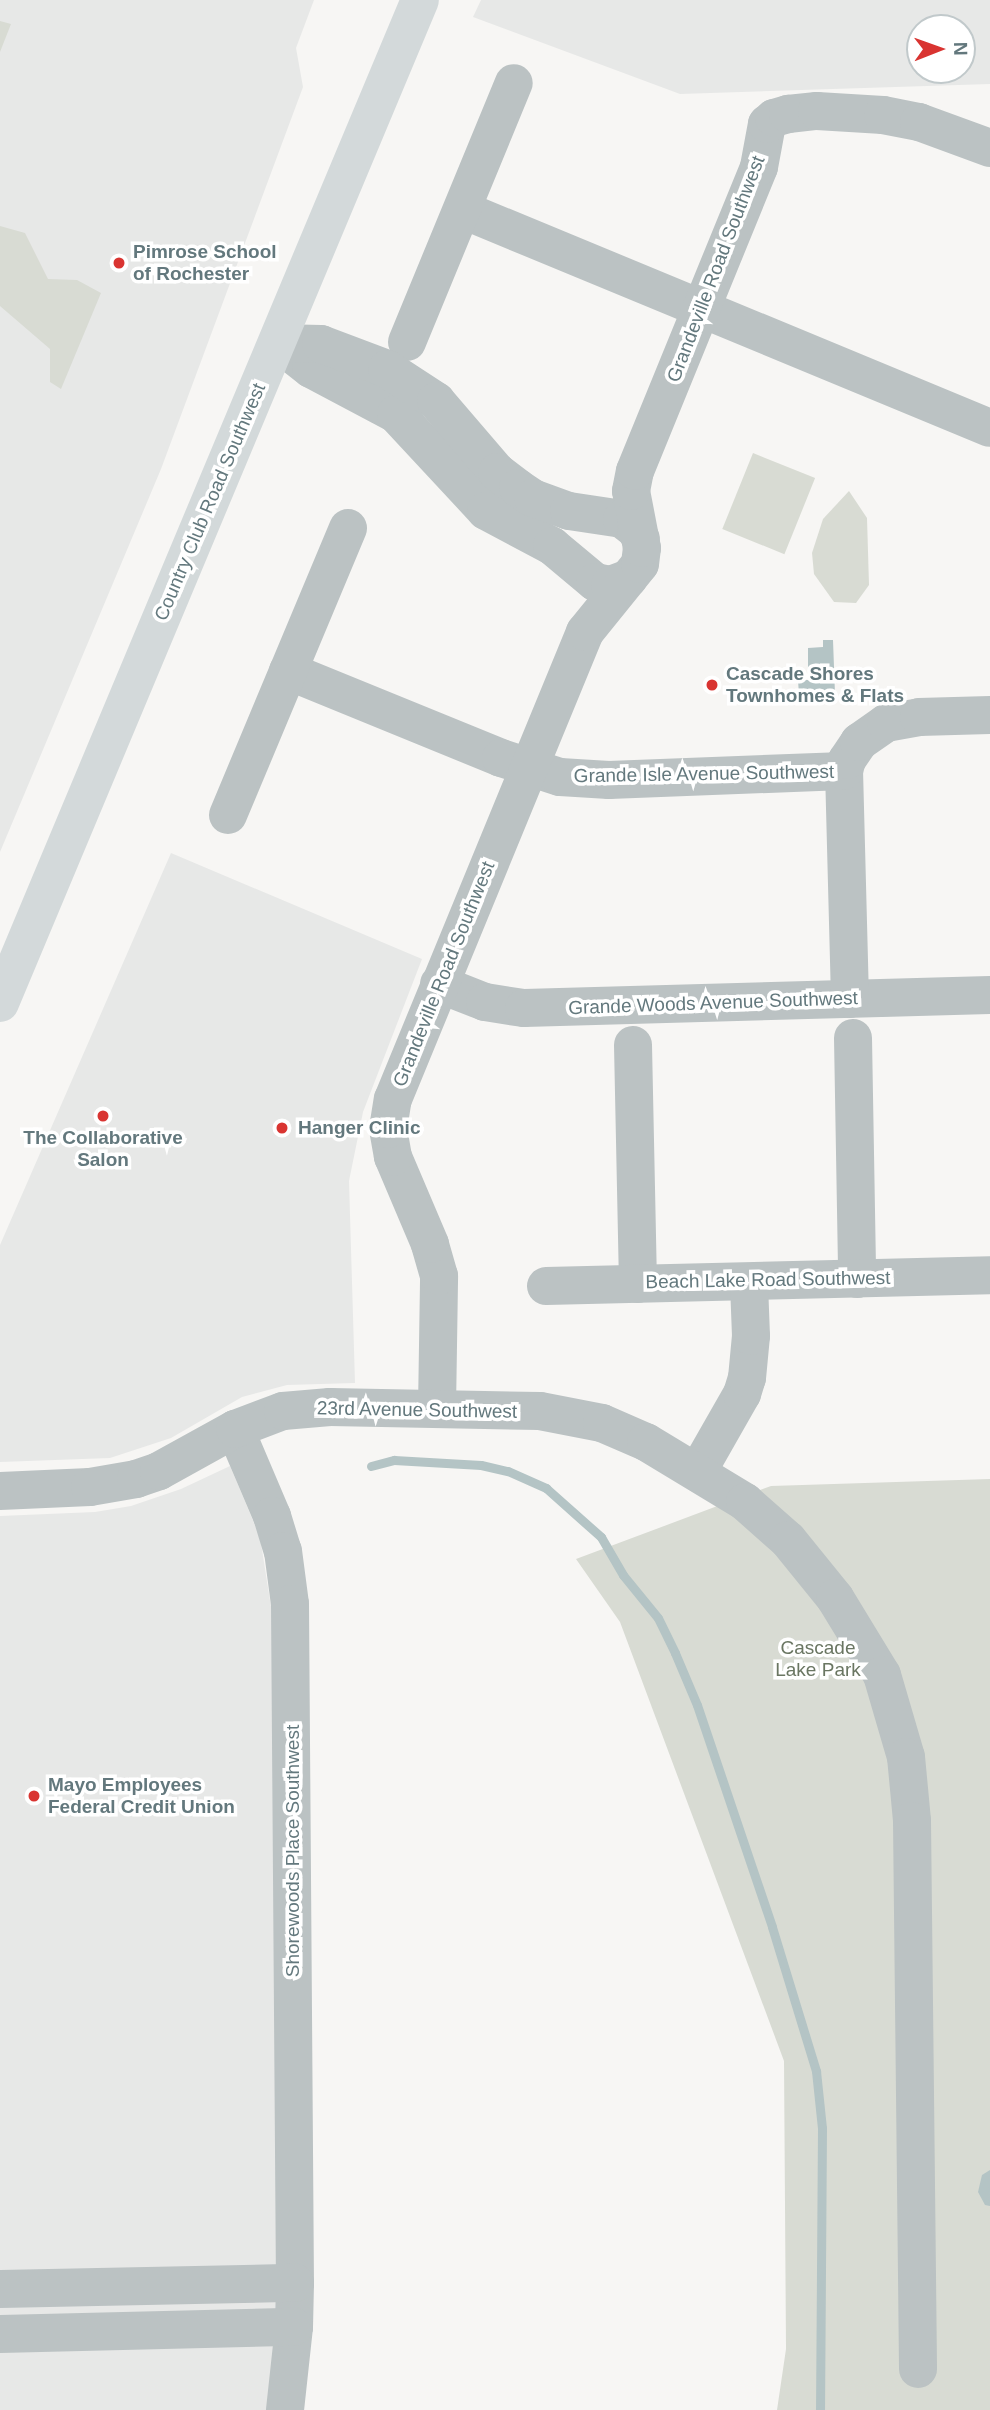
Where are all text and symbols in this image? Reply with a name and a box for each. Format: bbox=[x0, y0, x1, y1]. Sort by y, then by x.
north arrow bbox=[906, 14, 976, 84]
text: N bbox=[950, 42, 971, 56]
street label: Grandeville Road Southwest bbox=[662, 153, 770, 385]
place label: Pimrose School of Rochester bbox=[133, 241, 277, 285]
marker: Pimrose School of Rochester bbox=[111, 255, 127, 271]
street label: Country Club Road Southwest bbox=[150, 380, 270, 624]
place label: Cascade Shores Townhomes & Flats bbox=[726, 663, 904, 707]
marker: Cascade Shores Townhomes & Flats bbox=[704, 677, 720, 693]
street label: Grande Isle Avenue Southwest bbox=[573, 760, 835, 788]
street label: Grandeville Road Southwest bbox=[388, 858, 500, 1090]
street label: Grande Woods Avenue Southwest bbox=[567, 987, 859, 1019]
marker: The Collaborative Salon bbox=[95, 1108, 111, 1124]
place label: Hanger Clinic bbox=[298, 1117, 420, 1139]
marker: Hanger Clinic bbox=[272, 1118, 292, 1138]
place label: The Collaborative Salon bbox=[23, 1127, 183, 1171]
street label: Beach Lake Road Southwest bbox=[645, 1266, 891, 1294]
street label: 23rd Avenue Southwest bbox=[316, 1397, 518, 1423]
park label: Cascade Lake Park bbox=[775, 1637, 861, 1681]
street label: Shorewoods Place Southwest bbox=[282, 1725, 304, 1977]
place label: Mayo Employees Federal Credit Union bbox=[48, 1774, 235, 1818]
marker: Mayo Employees Federal Credit Union bbox=[26, 1788, 42, 1804]

